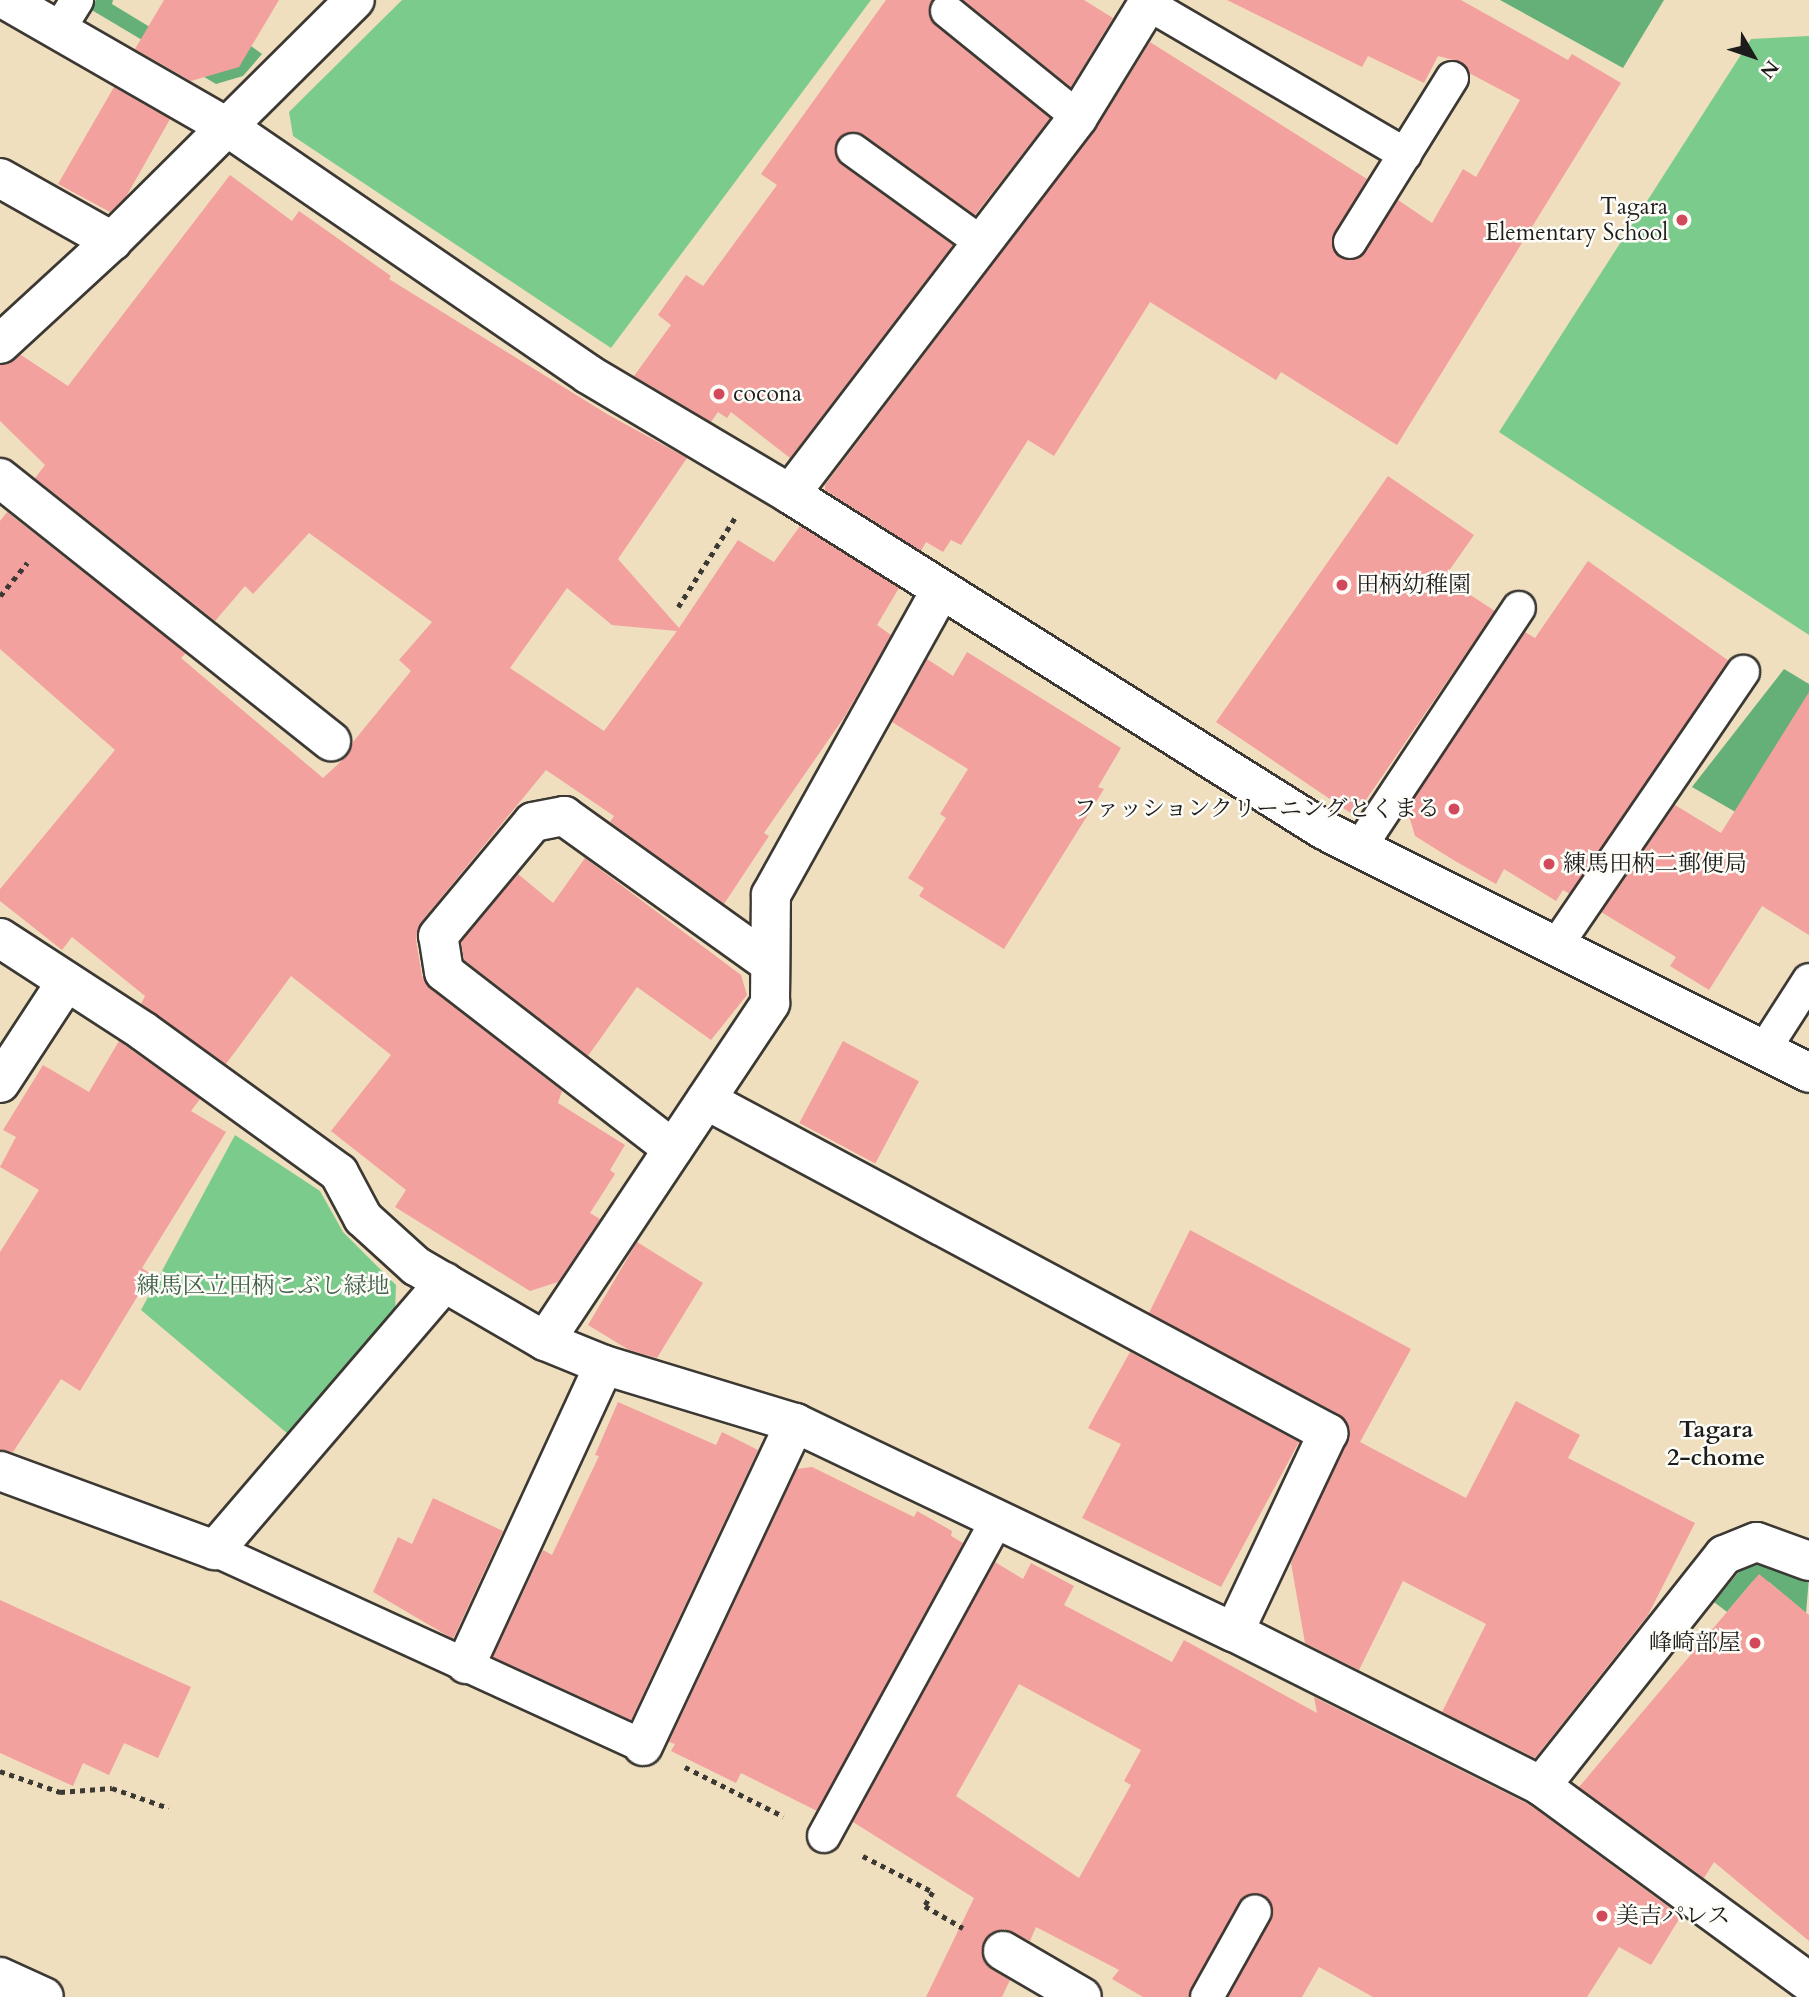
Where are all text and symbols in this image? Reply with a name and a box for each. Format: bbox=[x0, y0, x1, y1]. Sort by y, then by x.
north arrow bbox=[1718, 21, 1788, 91]
text: N bbox=[1754, 55, 1785, 84]
place label: Tagara Elementary School bbox=[1485, 193, 1668, 247]
marker: Tagara Elementary School bbox=[1674, 212, 1690, 228]
place label: cocona bbox=[733, 380, 802, 408]
marker: cocona bbox=[711, 386, 727, 402]
place label: 田柄幼稚園 bbox=[1356, 571, 1471, 599]
marker: 田柄幼稚園 bbox=[1334, 577, 1350, 593]
place label: ファッションクリーニングとくまる bbox=[1072, 795, 1440, 823]
marker: ファッションクリーニングとくまる bbox=[1446, 801, 1462, 817]
place label: 練馬田柄二郵便局 bbox=[1563, 850, 1747, 878]
marker: 練馬田柄二郵便局 bbox=[1541, 856, 1557, 872]
park label: 練馬区立田柄こぶし緑地 bbox=[137, 1272, 389, 1300]
district label: Tagara 2-chome bbox=[1667, 1416, 1765, 1472]
place label: 峰崎部屋 bbox=[1649, 1629, 1741, 1657]
marker: 峰崎部屋 bbox=[1747, 1635, 1763, 1651]
place label: 美吉パレス bbox=[1616, 1902, 1731, 1930]
marker: 美吉パレス bbox=[1594, 1908, 1610, 1924]

